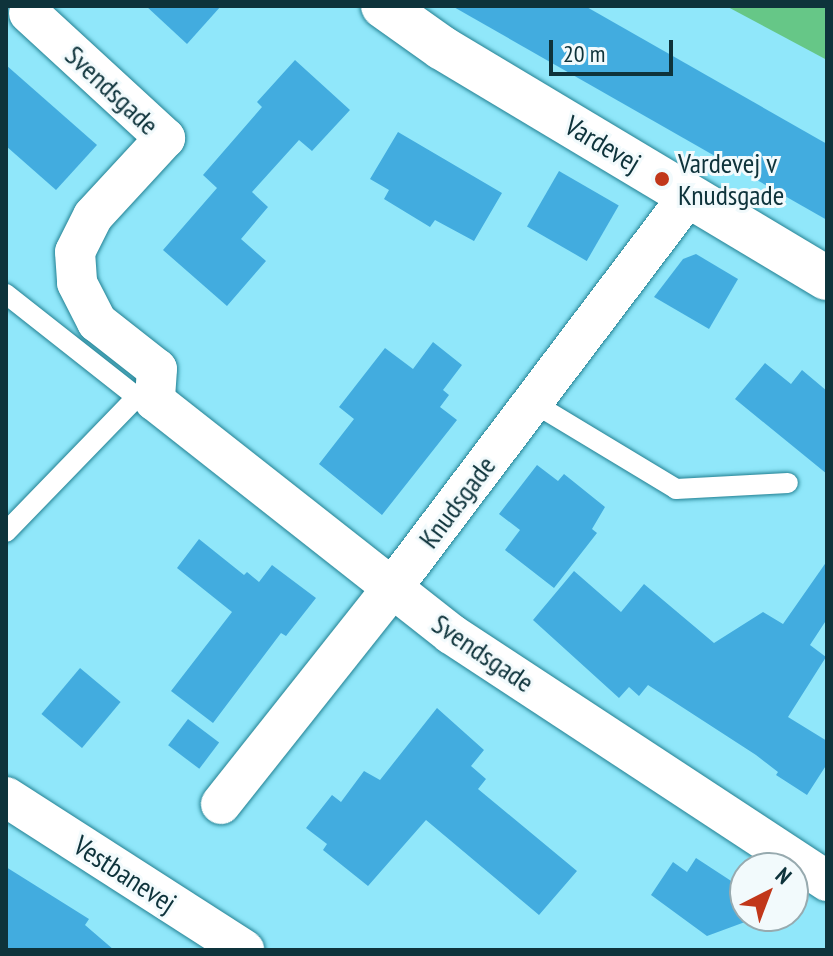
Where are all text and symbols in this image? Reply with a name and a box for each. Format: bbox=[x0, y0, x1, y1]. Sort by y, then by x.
scale bar bbox=[553, 24, 677, 74]
street label: Svendsgade bbox=[58, 38, 166, 142]
text: 20 m bbox=[563, 38, 605, 69]
street label: Vardevej bbox=[559, 108, 647, 180]
place label: Vardevej v Knudsgade bbox=[678, 146, 784, 212]
marker: Vardevej v Knudsgade bbox=[653, 170, 671, 188]
street label: Knudsgade bbox=[412, 449, 502, 555]
street label: Svendsgade bbox=[426, 607, 540, 699]
street label: Vestbanevej bbox=[67, 828, 183, 920]
north arrow bbox=[729, 852, 809, 932]
text: N bbox=[770, 861, 798, 890]

